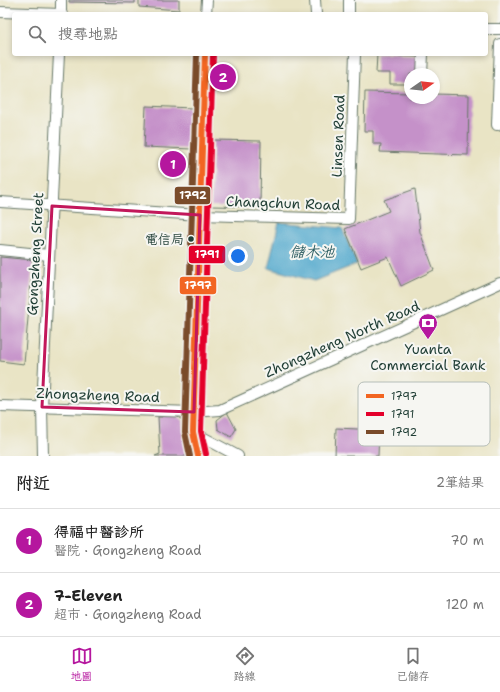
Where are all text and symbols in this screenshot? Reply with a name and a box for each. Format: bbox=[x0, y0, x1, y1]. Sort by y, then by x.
search box bbox=[12, 12, 488, 56]
icon: search bbox=[26, 23, 48, 45]
text: 搜尋地點 bbox=[58, 24, 118, 44]
pin: 2 bbox=[210, 62, 236, 92]
north arrow bbox=[404, 68, 440, 104]
street label: Linsen Road bbox=[328, 94, 348, 178]
pin: 1 bbox=[160, 149, 186, 179]
line badge: 1792 bbox=[174, 186, 211, 205]
text: 1792 bbox=[179, 188, 207, 203]
street label: Gongzheng Street bbox=[23, 192, 47, 316]
street label: Changchun Road bbox=[225, 192, 341, 214]
place label: 電信局 bbox=[145, 231, 184, 248]
marker: 電信局 bbox=[186, 234, 196, 244]
water label: 儲木池 bbox=[289, 242, 335, 262]
line badge: 1791 bbox=[188, 245, 226, 264]
your location bbox=[228, 246, 248, 266]
text: 1791 bbox=[195, 247, 219, 262]
line badge: 1797 bbox=[179, 276, 217, 295]
text: 1797 bbox=[184, 278, 212, 293]
street label: Zhongzheng North Road bbox=[262, 297, 423, 381]
bank icon: Yuanta Commercial Bank bbox=[417, 312, 439, 340]
place label: Yuanta Commercial Bank bbox=[370, 340, 486, 374]
legend bbox=[358, 382, 490, 446]
street label: Zhongzheng Road bbox=[36, 384, 160, 406]
text: 1797 bbox=[391, 389, 417, 404]
text: 1791 bbox=[391, 407, 414, 422]
text: 1792 bbox=[391, 425, 417, 440]
text: 附近 bbox=[16, 472, 50, 494]
text: 2筆結果 bbox=[436, 474, 484, 491]
text: 得福中醫診所 bbox=[54, 522, 144, 542]
text: 1 bbox=[26, 532, 32, 549]
text: 70 m bbox=[450, 532, 484, 549]
text: 醫院 · Gongzheng Road bbox=[54, 542, 201, 559]
text: 7-Eleven bbox=[54, 586, 123, 606]
text: 2 bbox=[24, 596, 34, 613]
text: 120 m bbox=[446, 596, 484, 613]
text: 超市 · Gongzheng Road bbox=[54, 606, 201, 623]
tab: 地圖 bbox=[71, 645, 93, 684]
tab: 路線 bbox=[234, 645, 256, 684]
tab: 已儲存 bbox=[397, 645, 430, 684]

